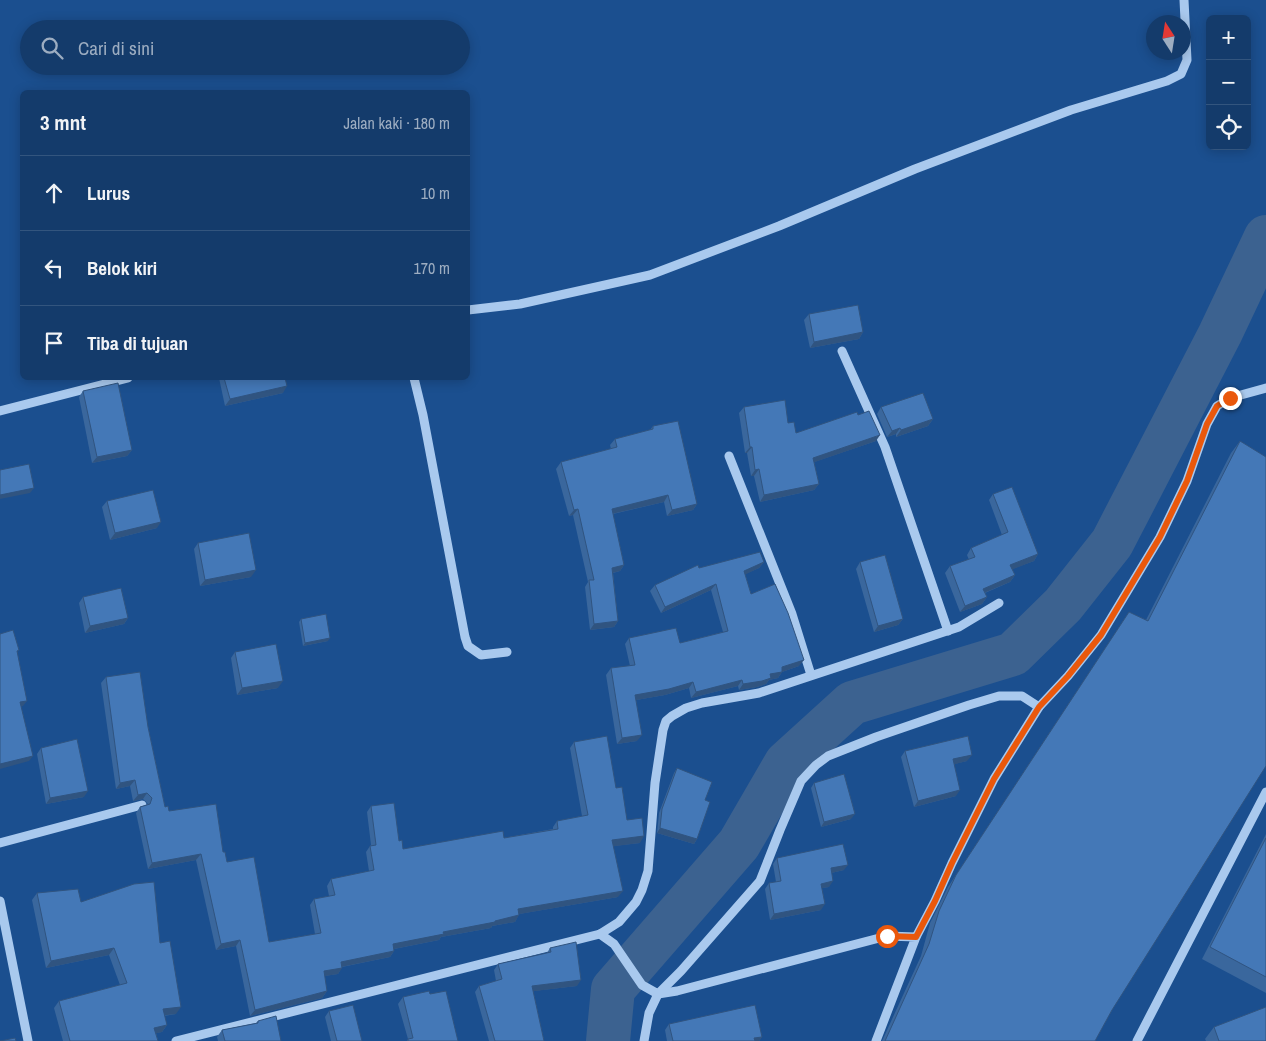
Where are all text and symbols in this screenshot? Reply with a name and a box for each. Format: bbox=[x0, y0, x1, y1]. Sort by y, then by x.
north arrow bbox=[1146, 15, 1191, 60]
map controls bbox=[1206, 15, 1251, 150]
button: + bbox=[1206, 15, 1251, 60]
search box bbox=[20, 20, 470, 75]
icon: search bbox=[38, 34, 66, 62]
text: Cari di sini bbox=[78, 35, 154, 61]
button: − bbox=[1206, 60, 1251, 105]
button: locate bbox=[1206, 105, 1251, 150]
text: 3 mnt bbox=[40, 108, 86, 137]
text: Jalan kaki · 180 m bbox=[344, 112, 450, 134]
icon: ahead bbox=[40, 179, 68, 207]
text: Lurus bbox=[87, 180, 130, 206]
text: 10 m bbox=[421, 182, 450, 204]
icon: left bbox=[40, 254, 68, 282]
text: Belok kiri bbox=[87, 255, 157, 281]
text: 170 m bbox=[414, 257, 450, 279]
icon: arrive bbox=[40, 329, 68, 357]
text: Tiba di tujuan bbox=[87, 330, 188, 356]
route end bbox=[1219, 387, 1242, 410]
route start bbox=[876, 925, 899, 948]

